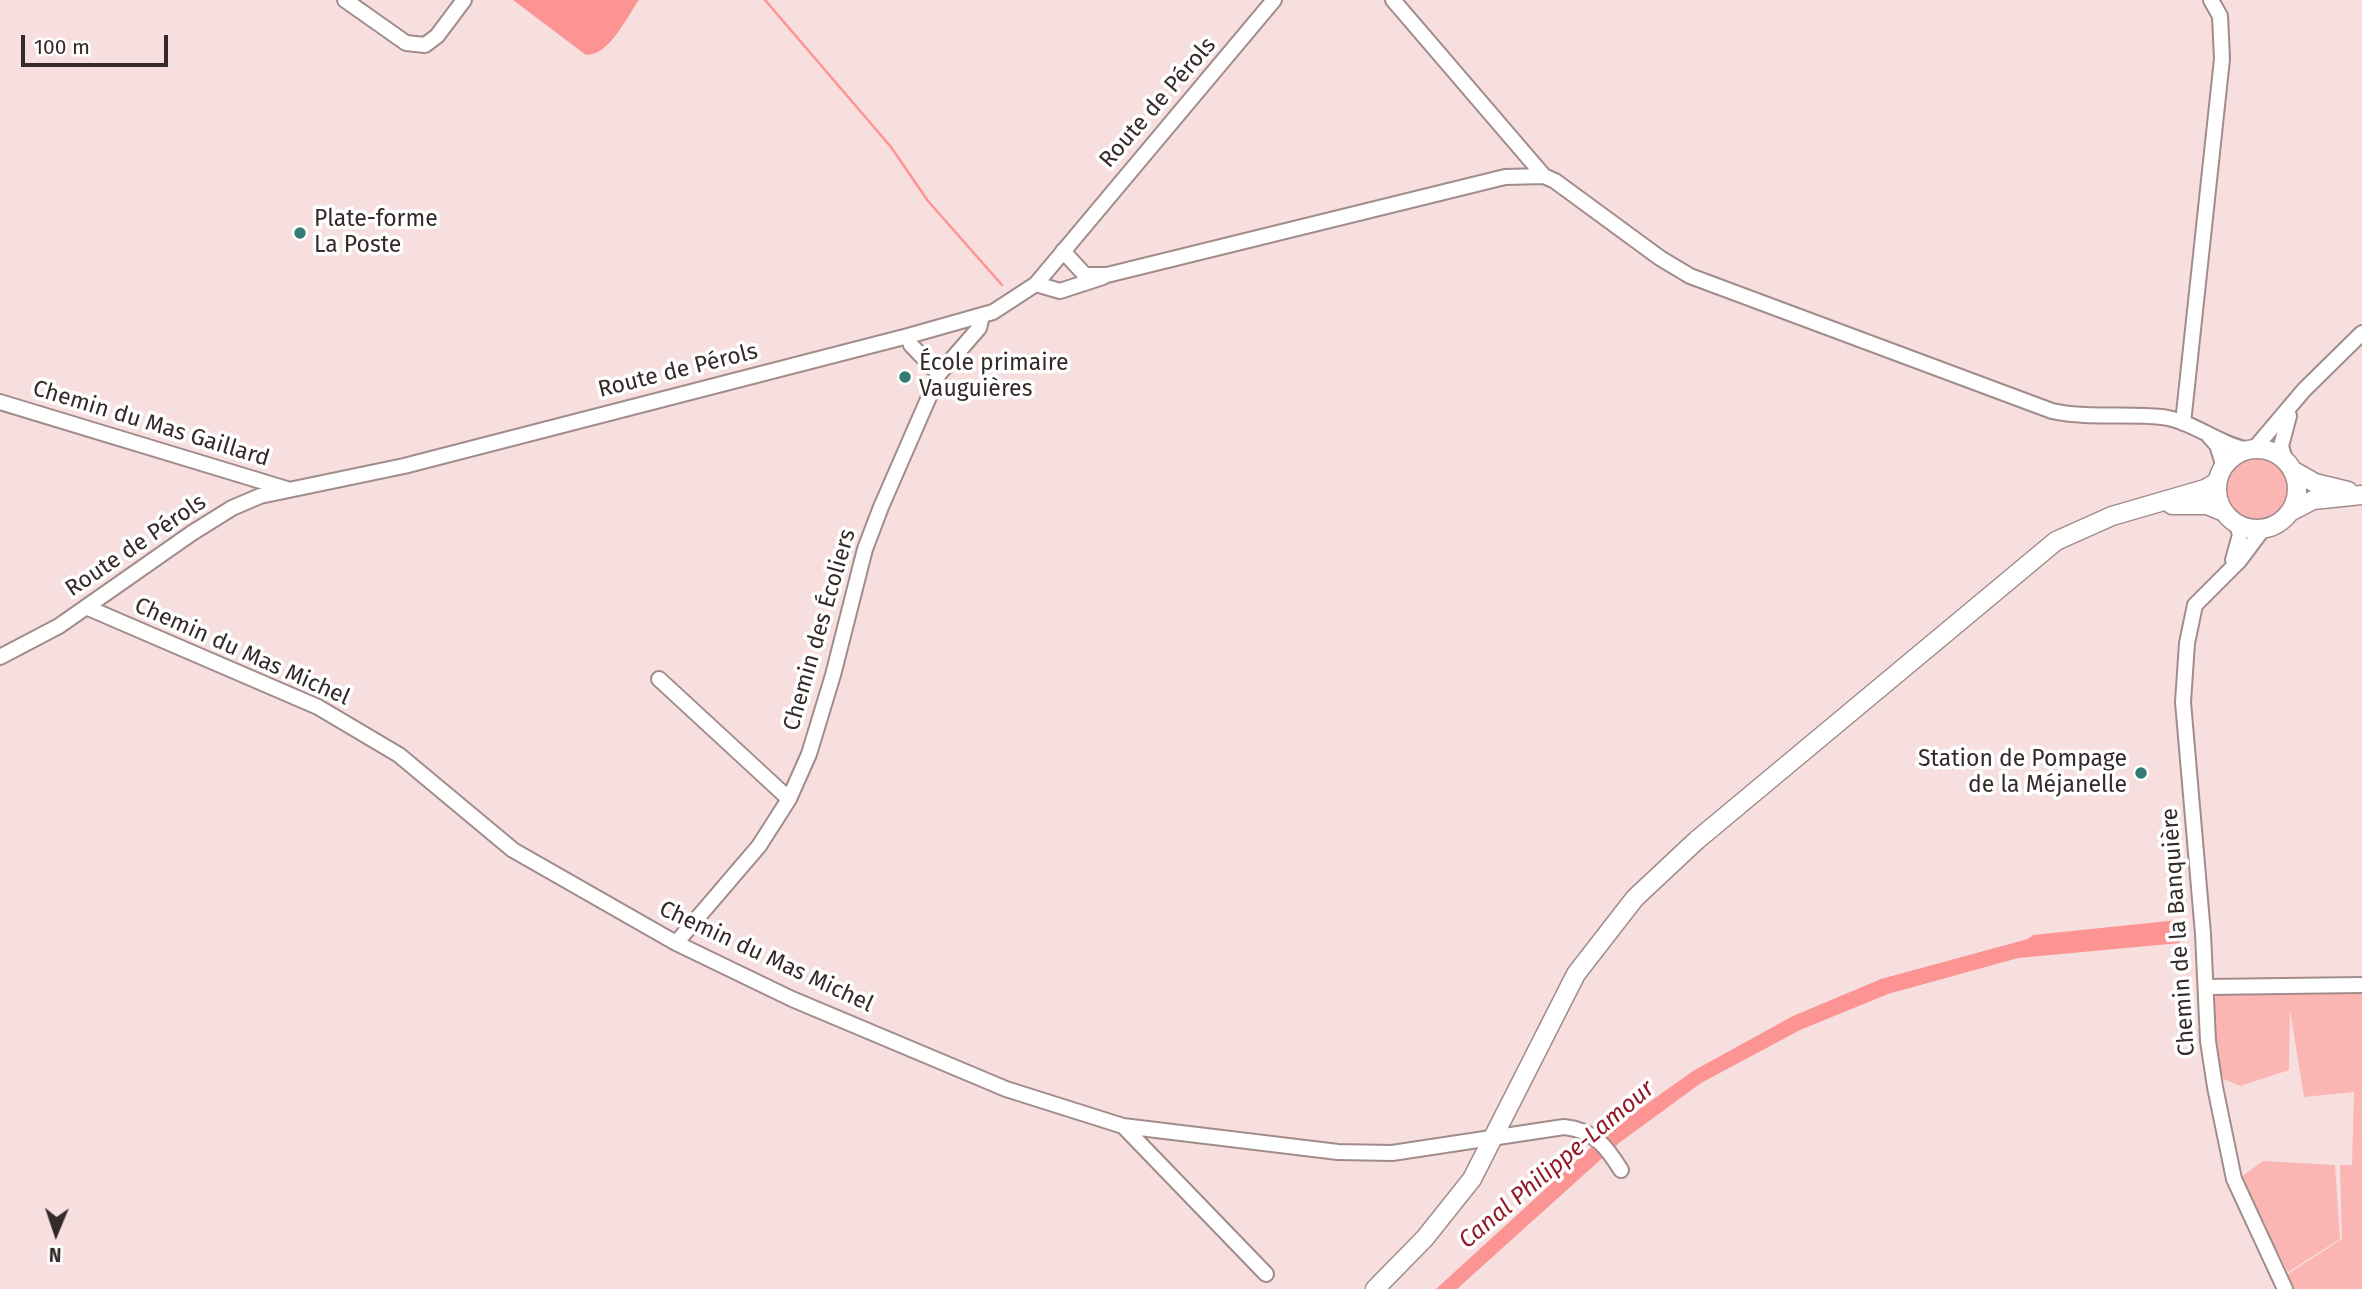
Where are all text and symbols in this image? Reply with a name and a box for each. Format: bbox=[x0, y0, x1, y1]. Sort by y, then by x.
scale bar bbox=[24, 21, 172, 65]
street label: Route de Pérols bbox=[1094, 32, 1222, 174]
text: 100 m bbox=[34, 34, 90, 60]
place label: Plate-forme La Poste bbox=[314, 206, 438, 260]
marker: Plate-forme La Poste bbox=[292, 225, 308, 241]
street label: Route de Pérols bbox=[595, 338, 761, 404]
place label: École primaire Vauguières bbox=[919, 350, 1069, 404]
marker: École primaire Vauguières bbox=[897, 369, 913, 385]
street label: Chemin du Mas Gaillard bbox=[29, 375, 273, 473]
street label: Route de Pérols bbox=[60, 489, 212, 603]
street label: Chemin des Écoliers bbox=[778, 526, 862, 734]
street label: Chemin du Mas Michel bbox=[130, 592, 354, 712]
place label: Station de Pompage de la Méjanelle bbox=[1918, 746, 2127, 800]
marker: Station de Pompage de la Méjanelle bbox=[2133, 765, 2149, 781]
street label: Chemin de la Banquière bbox=[2157, 807, 2201, 1057]
street label: Chemin du Mas Michel bbox=[655, 895, 877, 1019]
water label: Canal Philippe-Lamour bbox=[1453, 1075, 1661, 1255]
north arrow bbox=[21, 1198, 91, 1268]
text: N bbox=[49, 1243, 62, 1266]

